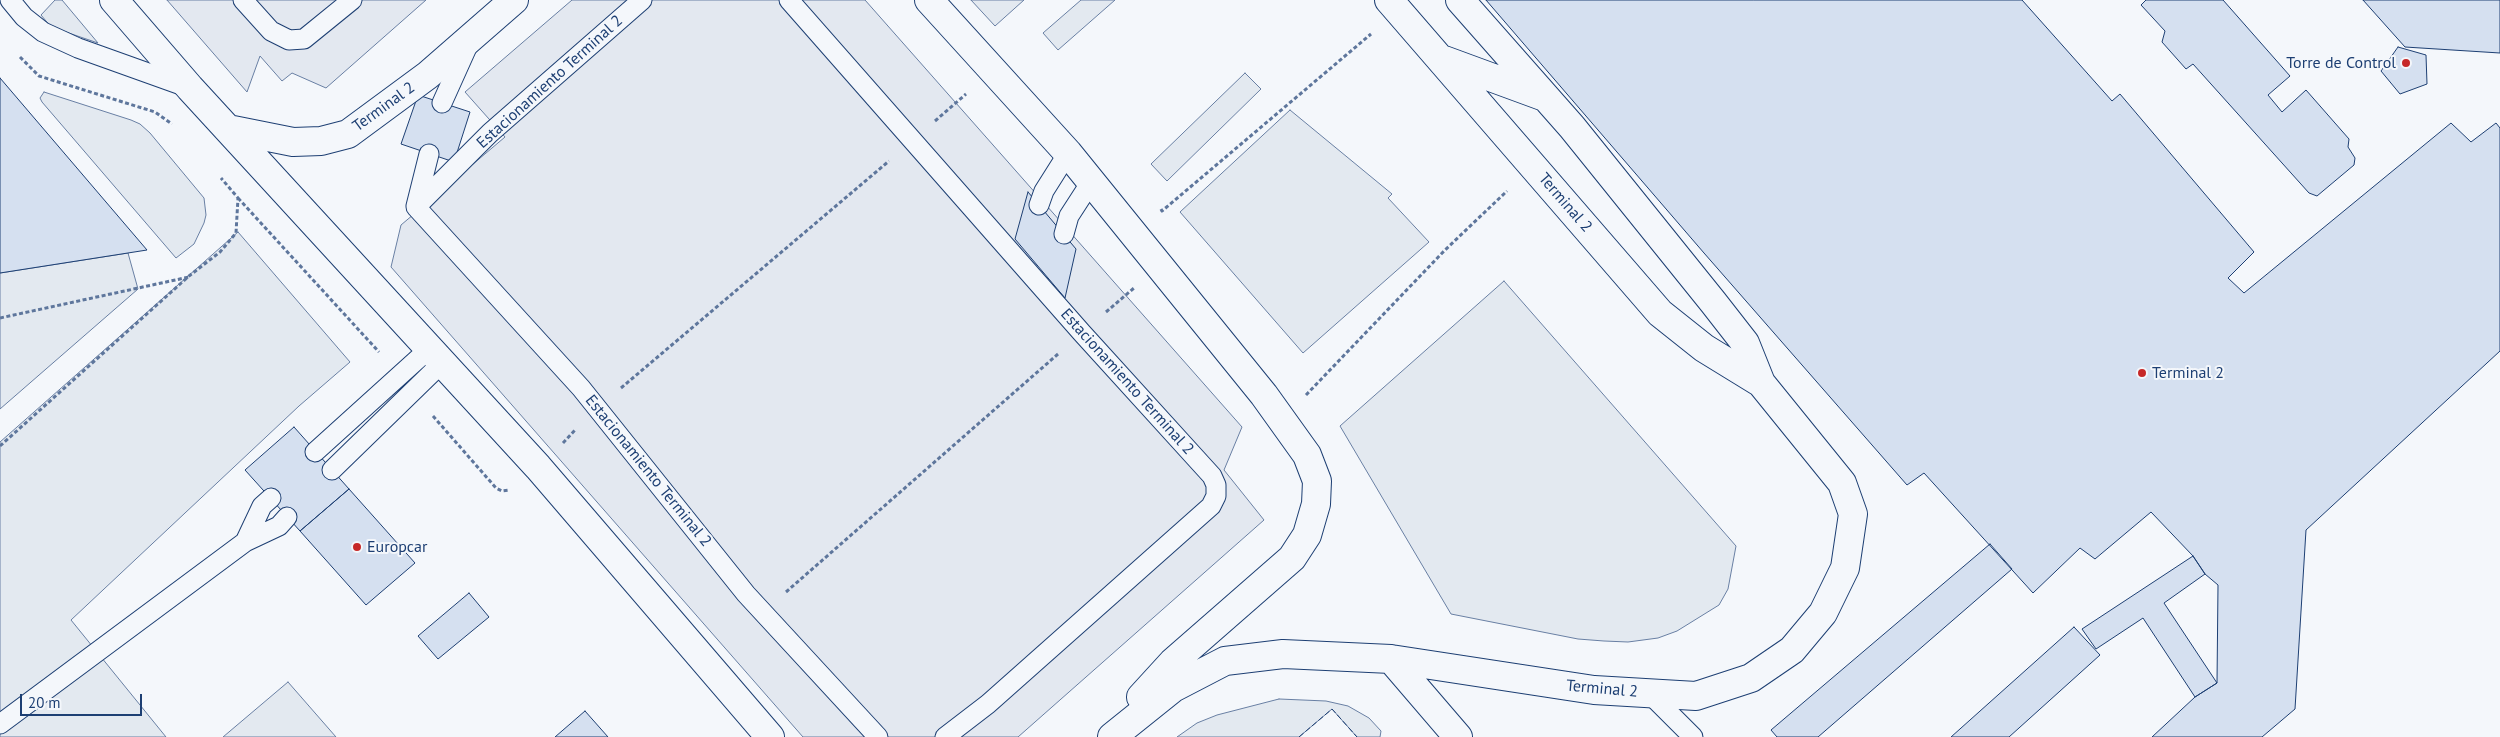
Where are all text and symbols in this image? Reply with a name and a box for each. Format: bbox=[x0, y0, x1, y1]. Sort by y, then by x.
street label: Estacionamiento Terminal 2 bbox=[473, 11, 627, 153]
place label: Torre de Control bbox=[2286, 53, 2396, 73]
marker: Torre de Control bbox=[2400, 57, 2412, 69]
street label: Terminal 2 bbox=[349, 78, 419, 136]
street label: Terminal 2 bbox=[1534, 170, 1596, 236]
street label: Estacionamiento Terminal 2 bbox=[1056, 305, 1198, 459]
place label: Terminal 2 bbox=[2152, 363, 2224, 383]
marker: Terminal 2 bbox=[2136, 367, 2148, 379]
street label: Estacionamiento Terminal 2 bbox=[581, 391, 715, 551]
place label: Europcar bbox=[367, 537, 427, 557]
marker: Europcar bbox=[351, 541, 363, 553]
street label: Terminal 2 bbox=[1565, 676, 1639, 702]
scale bar bbox=[22, 684, 145, 716]
text: 20 m bbox=[28, 693, 61, 712]

